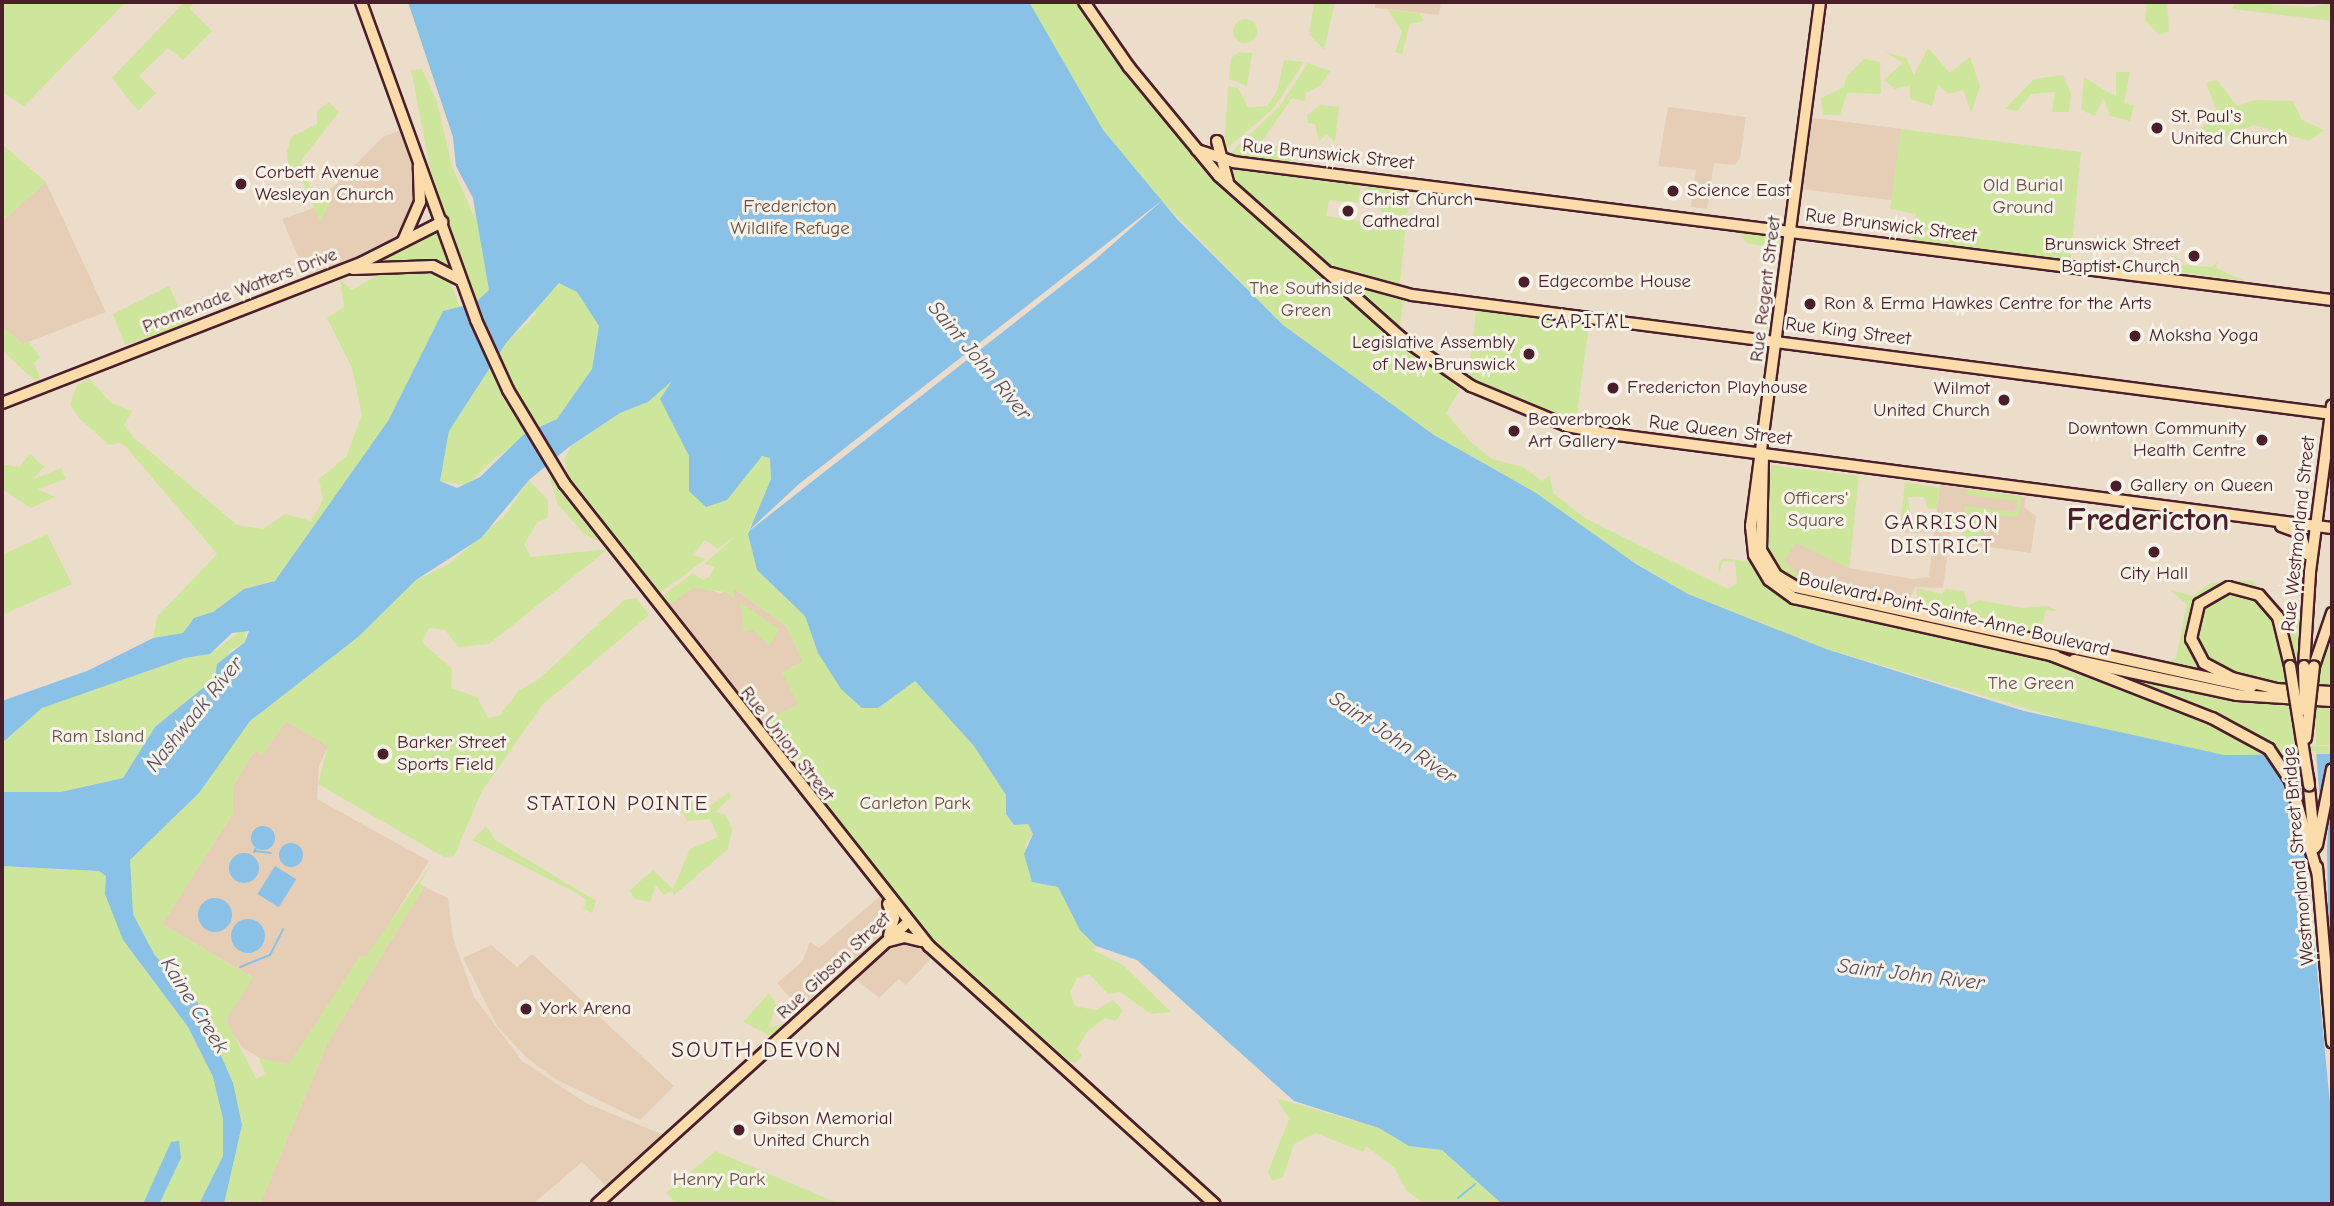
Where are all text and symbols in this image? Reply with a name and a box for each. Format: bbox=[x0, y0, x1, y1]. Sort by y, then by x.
place label: St. Paul's United Church bbox=[2171, 106, 2288, 150]
marker: St. Paul's United Church bbox=[2149, 120, 2165, 136]
street label: Rue Brunswick Street bbox=[1241, 135, 1415, 175]
place label: Corbett Avenue Wesleyan Church bbox=[255, 162, 394, 206]
park label: Old Burial Ground bbox=[1983, 175, 2063, 219]
marker: Corbett Avenue Wesleyan Church bbox=[233, 176, 249, 192]
place label: Science East bbox=[1687, 180, 1791, 202]
marker: Science East bbox=[1665, 183, 1681, 199]
place label: Christ Church Cathedral bbox=[1362, 189, 1473, 233]
park label: Fredericton Wildlife Refuge bbox=[730, 196, 850, 240]
marker: Christ Church Cathedral bbox=[1340, 203, 1356, 219]
street label: Rue Brunswick Street bbox=[1804, 204, 1978, 248]
street label: Rue Regent Street bbox=[1746, 215, 1786, 363]
place label: Brunswick Street Baptist Church bbox=[2045, 234, 2180, 278]
street label: Promenade Watters Drive bbox=[139, 243, 341, 339]
marker: Brunswick Street Baptist Church bbox=[2186, 248, 2202, 264]
place label: Edgecombe House bbox=[1538, 271, 1691, 293]
marker: Edgecombe House bbox=[1516, 274, 1532, 290]
park label: The Southside Green bbox=[1249, 278, 1363, 322]
place label: Ron & Erma Hawkes Centre for the Arts bbox=[1824, 293, 2151, 315]
water label: Saint John River bbox=[923, 295, 1037, 425]
marker: Ron & Erma Hawkes Centre for the Arts bbox=[1802, 296, 1818, 312]
district label: CAPITAL bbox=[1541, 308, 1631, 334]
street label: Rue King Street bbox=[1784, 313, 1912, 351]
place label: Moksha Yoga bbox=[2149, 325, 2258, 347]
marker: Moksha Yoga bbox=[2127, 328, 2143, 344]
place label: Legislative Assembly of New Brunswick bbox=[1352, 332, 1515, 376]
marker: Legislative Assembly of New Brunswick bbox=[1521, 346, 1537, 362]
place label: Fredericton Playhouse bbox=[1627, 377, 1807, 399]
place label: Wilmot United Church bbox=[1873, 378, 1990, 422]
marker: Fredericton Playhouse bbox=[1605, 380, 1621, 396]
marker: Wilmot United Church bbox=[1996, 392, 2012, 408]
place label: Beaverbrook Art Gallery bbox=[1528, 409, 1630, 453]
street label: Rue Queen Street bbox=[1647, 411, 1793, 451]
place label: Downtown Community Health Centre bbox=[2068, 418, 2246, 462]
marker: Beaverbrook Art Gallery bbox=[1506, 423, 1522, 439]
marker: Downtown Community Health Centre bbox=[2252, 430, 2272, 450]
street label: Rue Westmorland Street bbox=[2277, 435, 2321, 633]
place label: Gallery on Queen bbox=[2130, 475, 2273, 497]
marker: Gallery on Queen bbox=[2108, 478, 2124, 494]
park label: Officers' Square bbox=[1784, 488, 1848, 532]
district label: Fredericton bbox=[2067, 500, 2229, 540]
district label: GARRISON DISTRICT bbox=[1885, 509, 1999, 559]
marker: City Hall bbox=[2146, 544, 2162, 560]
place label: City Hall bbox=[2120, 563, 2188, 585]
street label: Boulevard Point-Sainte-Anne Boulevard bbox=[1796, 568, 2112, 662]
water label: Nashwaak River bbox=[140, 651, 248, 777]
park label: The Green bbox=[1988, 673, 2074, 695]
street label: Rue Union Street bbox=[735, 682, 839, 806]
water label: Saint John River bbox=[1325, 685, 1461, 789]
park label: Ram Island bbox=[52, 726, 144, 748]
place label: Barker Street Sports Field bbox=[397, 732, 506, 776]
marker: Barker Street Sports Field bbox=[375, 746, 391, 762]
street label: Westmorland Street Bridge bbox=[2278, 746, 2320, 966]
district label: STATION POINTE bbox=[528, 790, 708, 816]
park label: Carleton Park bbox=[860, 793, 970, 815]
street label: Rue Gibson Street bbox=[772, 907, 896, 1025]
water label: Kaine Creek bbox=[156, 952, 234, 1058]
water label: Saint John River bbox=[1836, 952, 1986, 996]
place label: York Arena bbox=[540, 998, 631, 1020]
marker: York Arena bbox=[518, 1001, 534, 1017]
district label: SOUTH DEVON bbox=[673, 1036, 841, 1064]
place label: Gibson Memorial United Church bbox=[753, 1108, 893, 1152]
marker: Gibson Memorial United Church bbox=[731, 1122, 747, 1138]
park label: Henry Park bbox=[673, 1169, 765, 1191]

